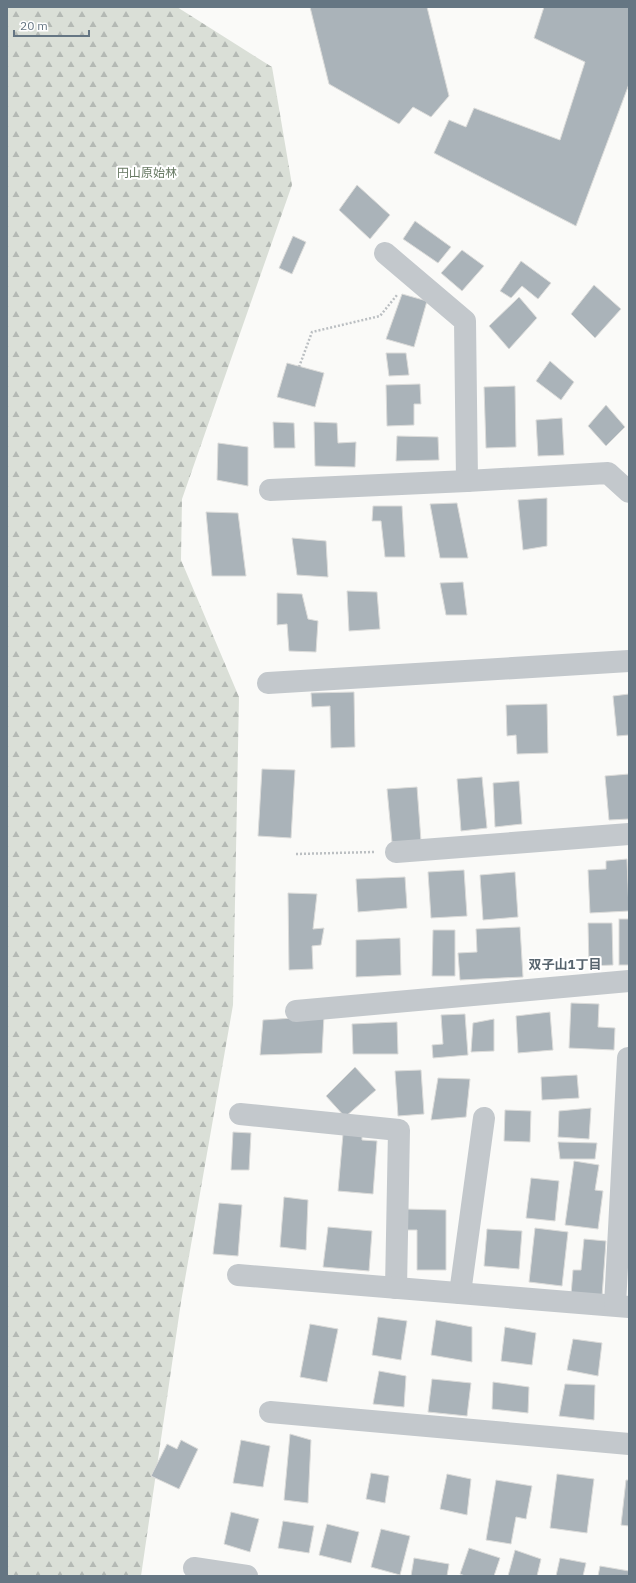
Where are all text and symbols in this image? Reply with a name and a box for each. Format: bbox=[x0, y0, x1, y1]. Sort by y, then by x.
scale bar bbox=[14, 12, 89, 38]
text: 20 m bbox=[20, 18, 48, 33]
park label: 円山原始林 bbox=[117, 165, 177, 180]
district label: 双子山1丁目 bbox=[529, 956, 601, 973]

